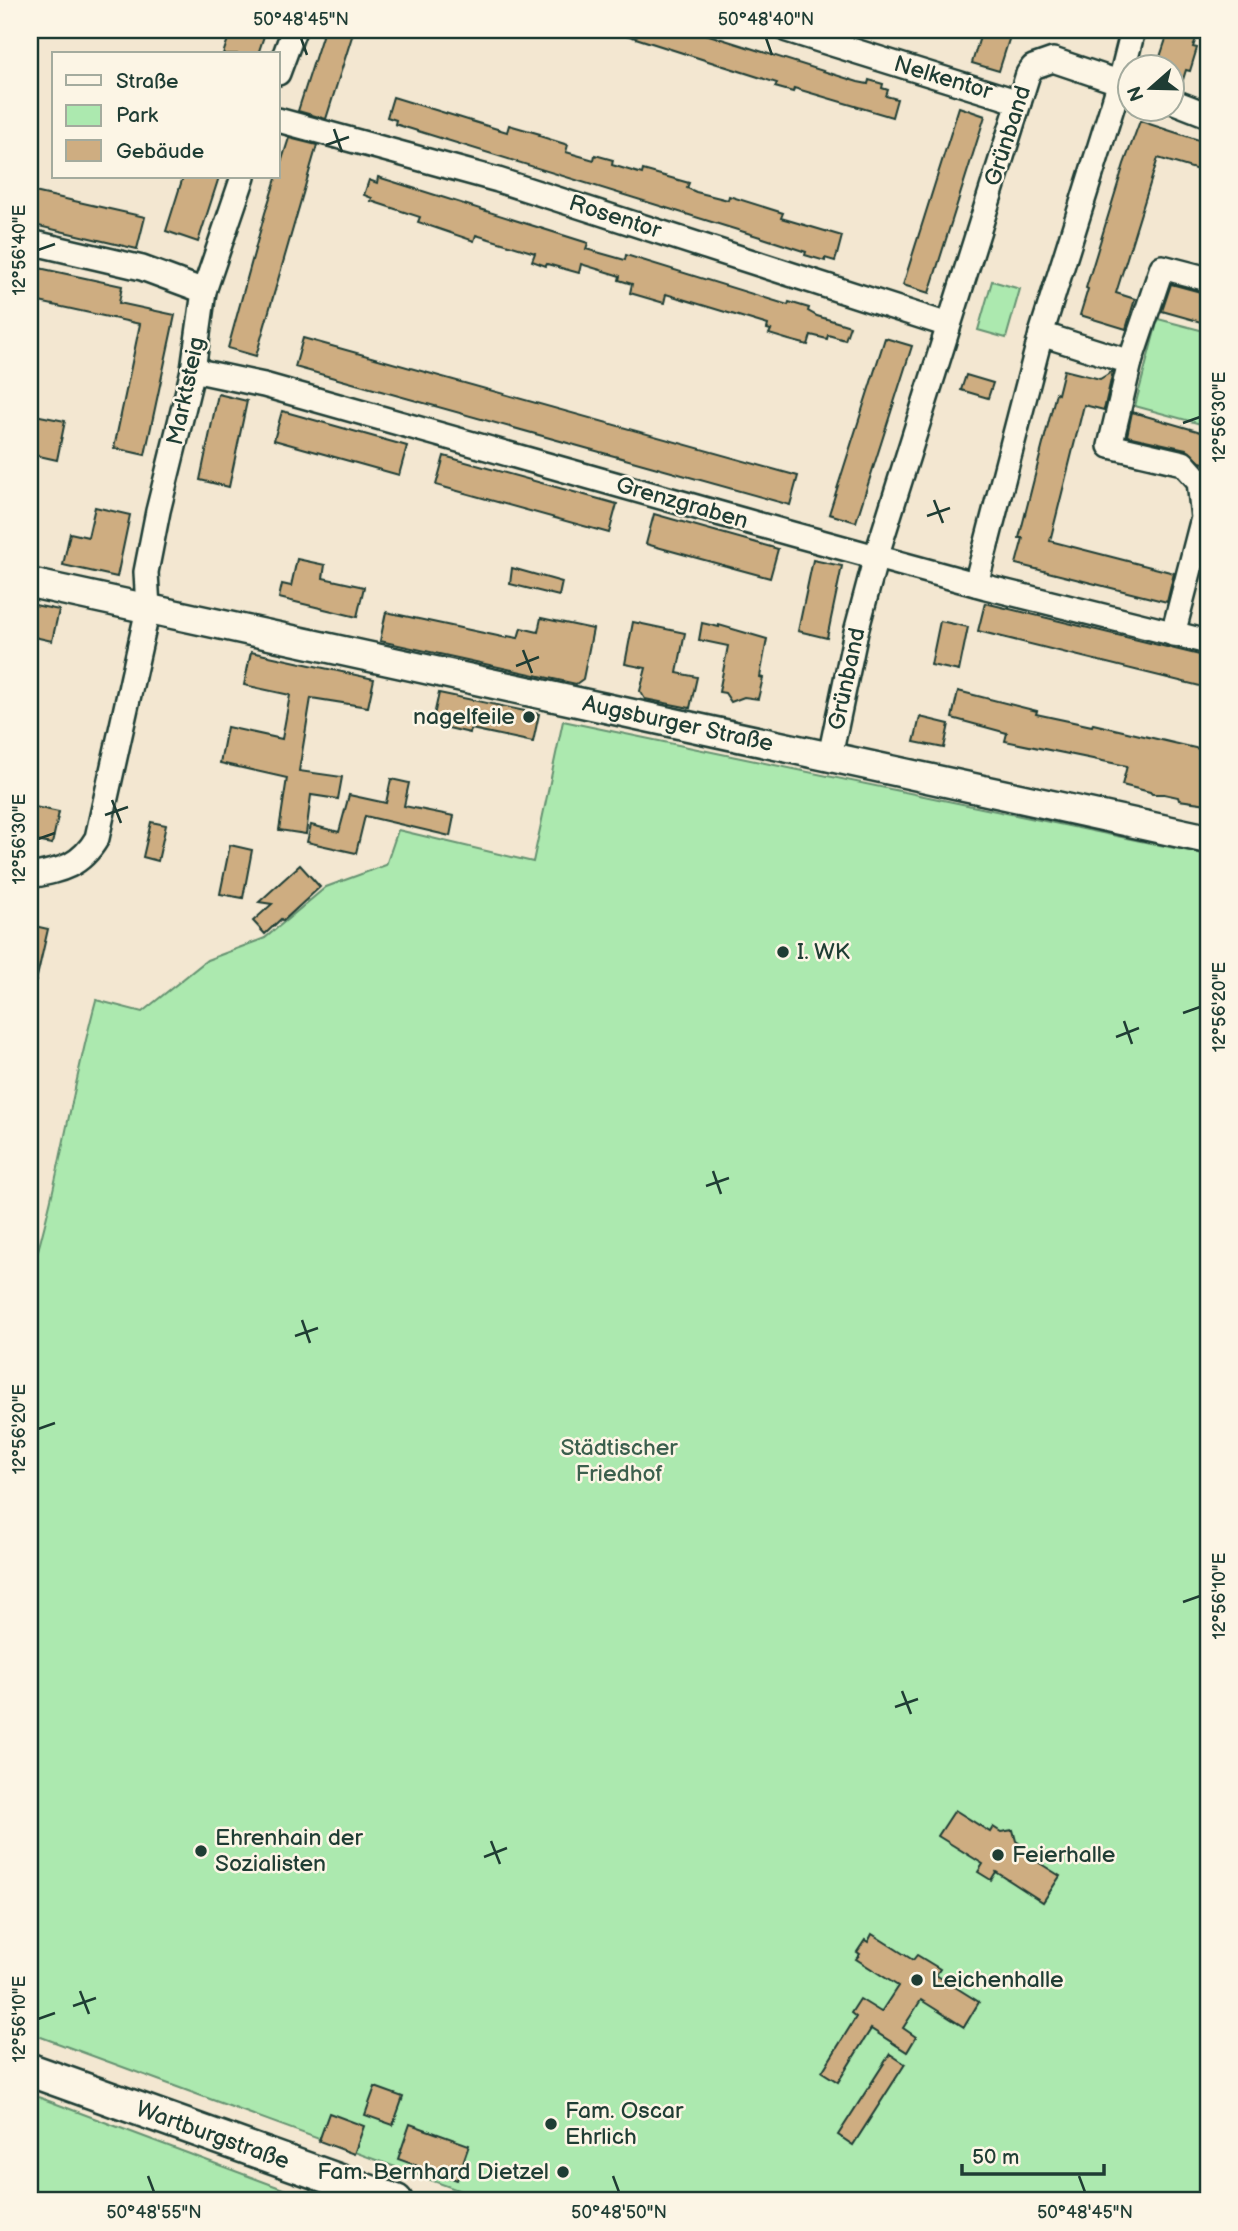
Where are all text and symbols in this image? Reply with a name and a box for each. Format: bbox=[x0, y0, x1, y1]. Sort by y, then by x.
text: 50°48'45"N bbox=[253, 9, 349, 30]
text: 50°48'40"N bbox=[718, 9, 814, 30]
street label: Nelkentor bbox=[890, 50, 996, 106]
legend bbox=[52, 52, 280, 178]
north arrow bbox=[1116, 52, 1186, 122]
text: Straße bbox=[116, 69, 178, 94]
street label: Grünband bbox=[979, 82, 1037, 190]
text: N bbox=[1123, 83, 1150, 104]
text: Park bbox=[116, 103, 159, 128]
text: Gebäude bbox=[116, 139, 204, 164]
street label: Rosentor bbox=[565, 189, 665, 245]
text: 12°56'40"E bbox=[9, 204, 30, 295]
street label: Marktsteig bbox=[161, 334, 211, 448]
text: 12°56'30"E bbox=[1209, 371, 1230, 462]
street label: Grenzgraben bbox=[613, 471, 751, 535]
street label: Grünband bbox=[823, 625, 871, 733]
street label: Augsburger Straße bbox=[580, 690, 776, 758]
place label: nagelfeile bbox=[413, 703, 515, 731]
marker: nagelfeile bbox=[521, 709, 537, 725]
text: 12°56'30"E bbox=[9, 793, 30, 884]
place label: I. WK bbox=[797, 938, 850, 966]
marker: I. WK bbox=[775, 944, 791, 960]
text: 12°56'20"E bbox=[1209, 962, 1230, 1052]
text: 12°56'20"E bbox=[9, 1384, 30, 1474]
park label: Städtischer Friedhof bbox=[560, 1434, 678, 1488]
text: 12°56'10"E bbox=[1209, 1552, 1230, 1639]
place label: Ehrenhain der Sozialisten bbox=[215, 1824, 363, 1878]
place label: Feierhalle bbox=[1012, 1841, 1115, 1869]
marker: Ehrenhain der Sozialisten bbox=[193, 1843, 209, 1859]
marker: Feierhalle bbox=[990, 1847, 1006, 1863]
place label: Leichenhalle bbox=[931, 1966, 1064, 1994]
marker: Leichenhalle bbox=[909, 1972, 925, 1988]
text: 12°56'10"E bbox=[9, 1975, 30, 2062]
street label: Wartburgstraße bbox=[132, 2095, 293, 2176]
place label: Fam. Oscar Ehrlich bbox=[565, 2097, 684, 2151]
marker: Fam. Oscar Ehrlich bbox=[543, 2116, 559, 2132]
scale bar bbox=[962, 2133, 1103, 2177]
text: 50 m bbox=[972, 2145, 1019, 2170]
place label: Fam. Bernhard Dietzel bbox=[317, 2158, 549, 2186]
marker: Fam. Bernhard Dietzel bbox=[555, 2164, 571, 2180]
text: 50°48'55"N bbox=[106, 2202, 202, 2223]
text: 50°48'50"N bbox=[571, 2202, 667, 2223]
text: 50°48'45"N bbox=[1037, 2202, 1133, 2223]

